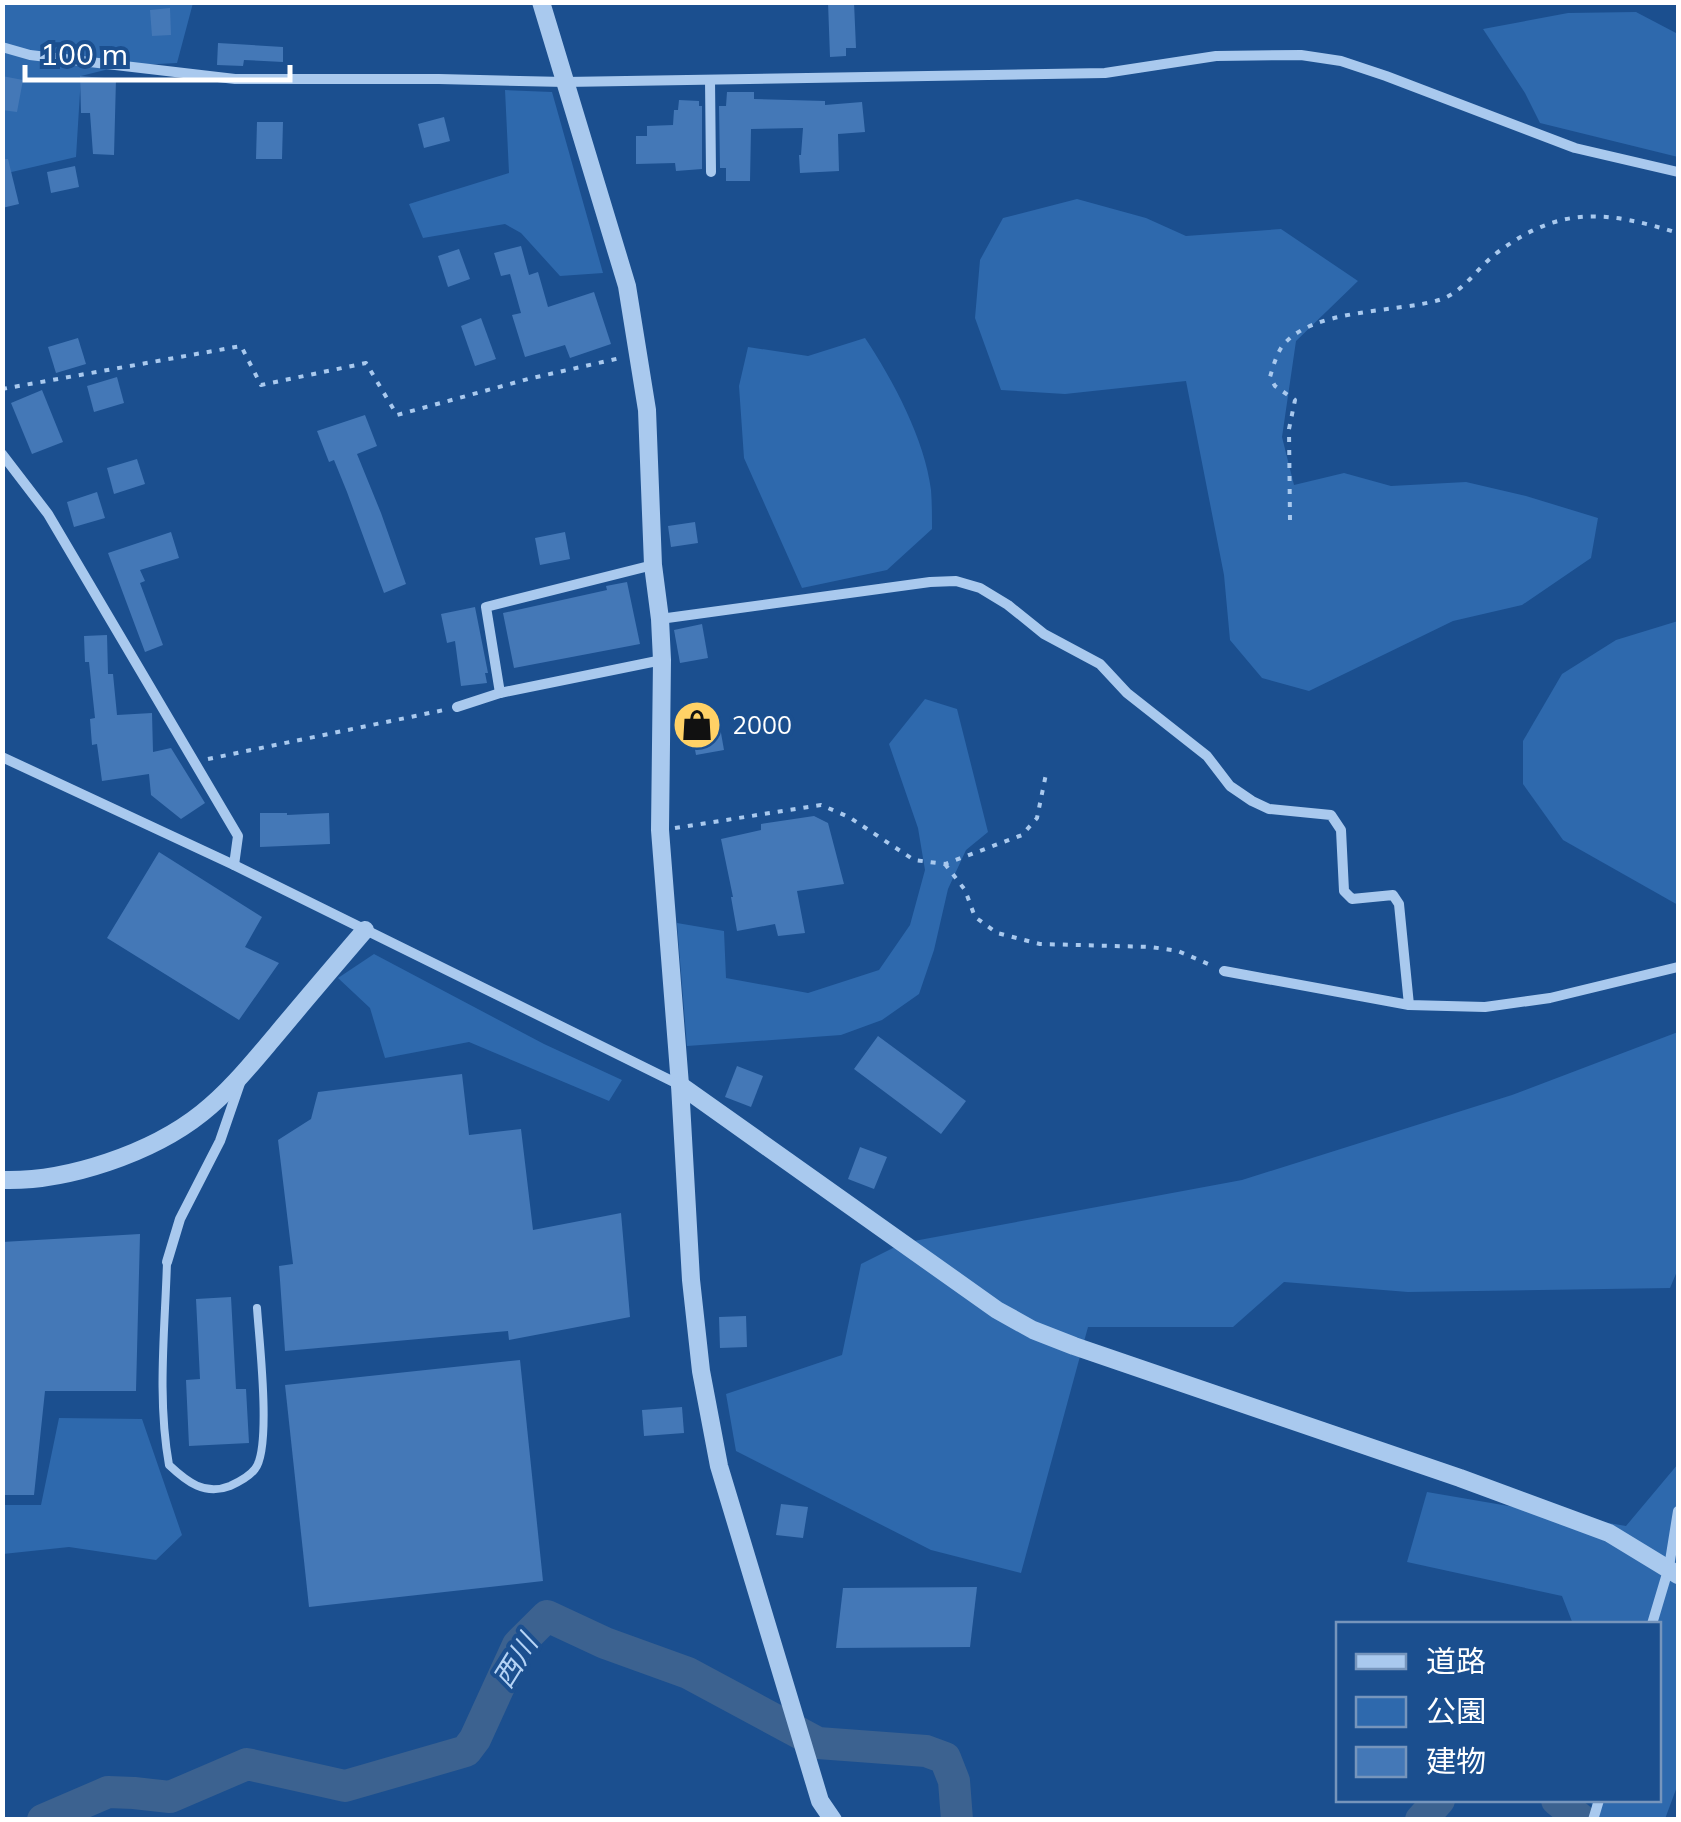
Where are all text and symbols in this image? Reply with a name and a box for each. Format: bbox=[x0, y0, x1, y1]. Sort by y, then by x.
scale bar bbox=[25, 20, 290, 82]
text: 100 m bbox=[40, 35, 128, 73]
shop icon: 2000 bbox=[671, 699, 723, 751]
place label: 2000 bbox=[732, 709, 792, 740]
legend bbox=[1336, 1622, 1661, 1802]
water label: 西川 bbox=[485, 1625, 546, 1694]
text: 道路 bbox=[1426, 1642, 1486, 1680]
text: 公園 bbox=[1426, 1692, 1486, 1730]
text: 建物 bbox=[1426, 1742, 1486, 1780]

